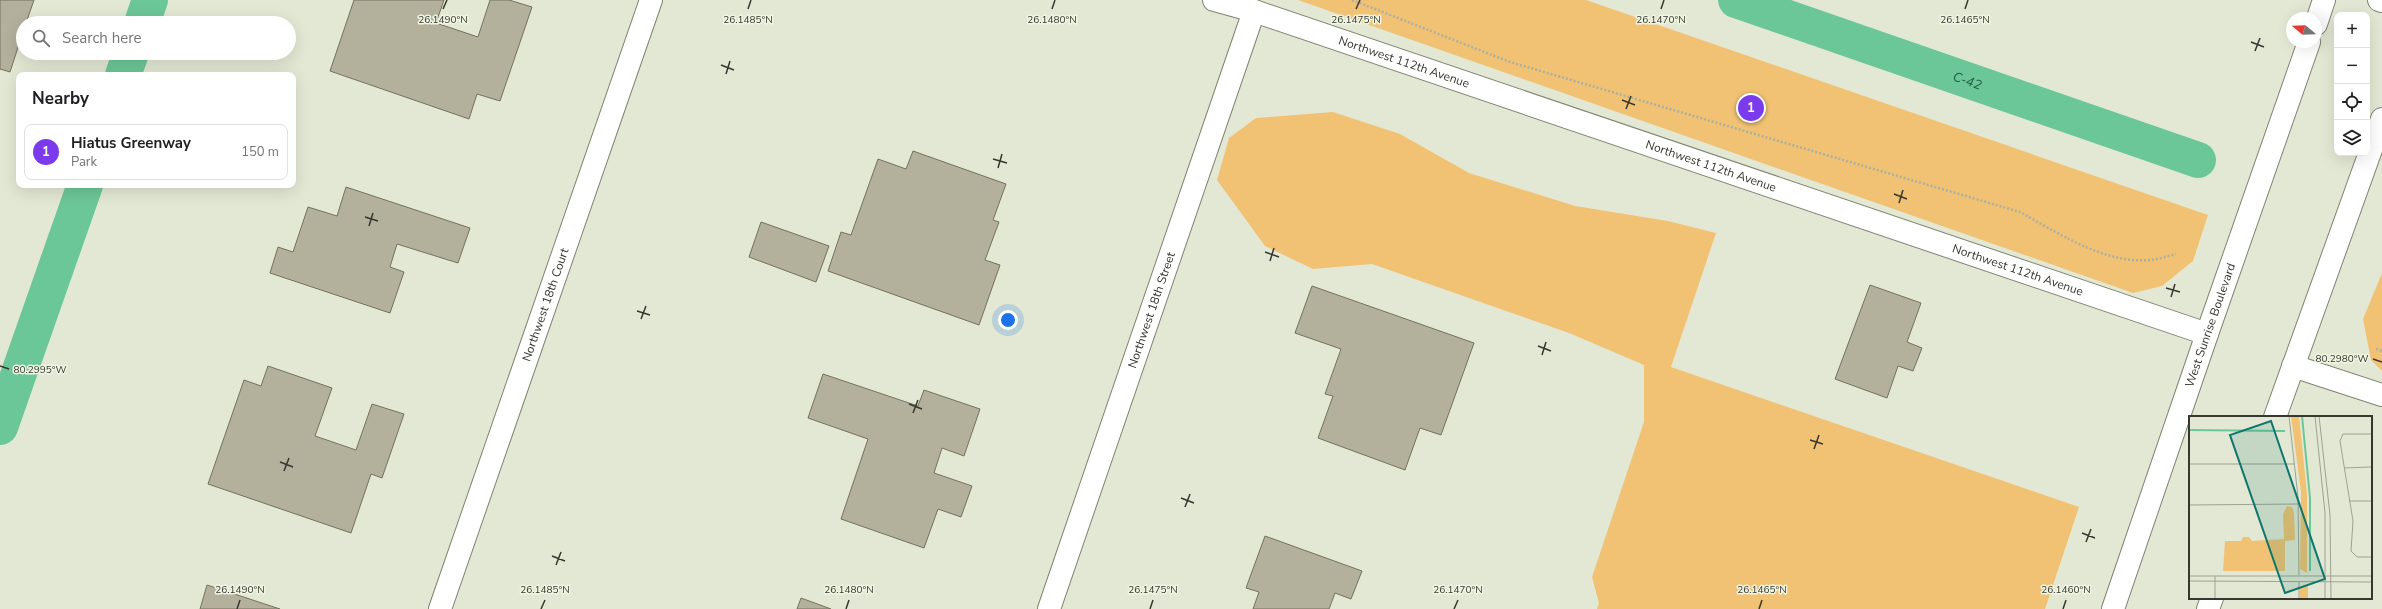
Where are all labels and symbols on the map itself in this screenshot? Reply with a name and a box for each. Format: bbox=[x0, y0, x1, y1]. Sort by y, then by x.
north arrow bbox=[2286, 12, 2322, 48]
text: 26.1490°N bbox=[418, 13, 468, 27]
text: 26.1485°N bbox=[723, 13, 773, 27]
text: 26.1480°N bbox=[1027, 13, 1077, 27]
text: 26.1475°N bbox=[1331, 13, 1381, 27]
text: 26.1470°N bbox=[1636, 13, 1686, 27]
text: 26.1465°N bbox=[1940, 13, 1990, 27]
street label: Northwest 112th Avenue bbox=[1337, 32, 1472, 91]
water label: C-42 bbox=[1950, 68, 1984, 95]
pin: 1 bbox=[1738, 93, 1764, 123]
street label: Northwest 112th Avenue bbox=[1643, 136, 1779, 195]
street label: Northwest 112th Avenue bbox=[1950, 240, 2085, 299]
street label: Northwest 18th Court bbox=[518, 245, 573, 364]
street label: Northwest 18th Street bbox=[1124, 249, 1179, 370]
street label: West Sunrise Boulevard bbox=[2181, 261, 2239, 389]
your location bbox=[998, 310, 1018, 330]
text: 80.2980°W bbox=[2315, 352, 2369, 366]
text: 80.2995°W bbox=[13, 363, 67, 377]
inset map bbox=[2189, 416, 2372, 599]
text: 26.1490°N bbox=[215, 583, 265, 597]
text: 26.1485°N bbox=[520, 583, 570, 597]
text: 26.1480°N bbox=[824, 583, 874, 597]
text: 26.1475°N bbox=[1128, 583, 1178, 597]
text: 26.1470°N bbox=[1433, 583, 1483, 597]
text: 26.1465°N bbox=[1737, 583, 1787, 597]
text: 26.1460°N bbox=[2041, 583, 2091, 597]

